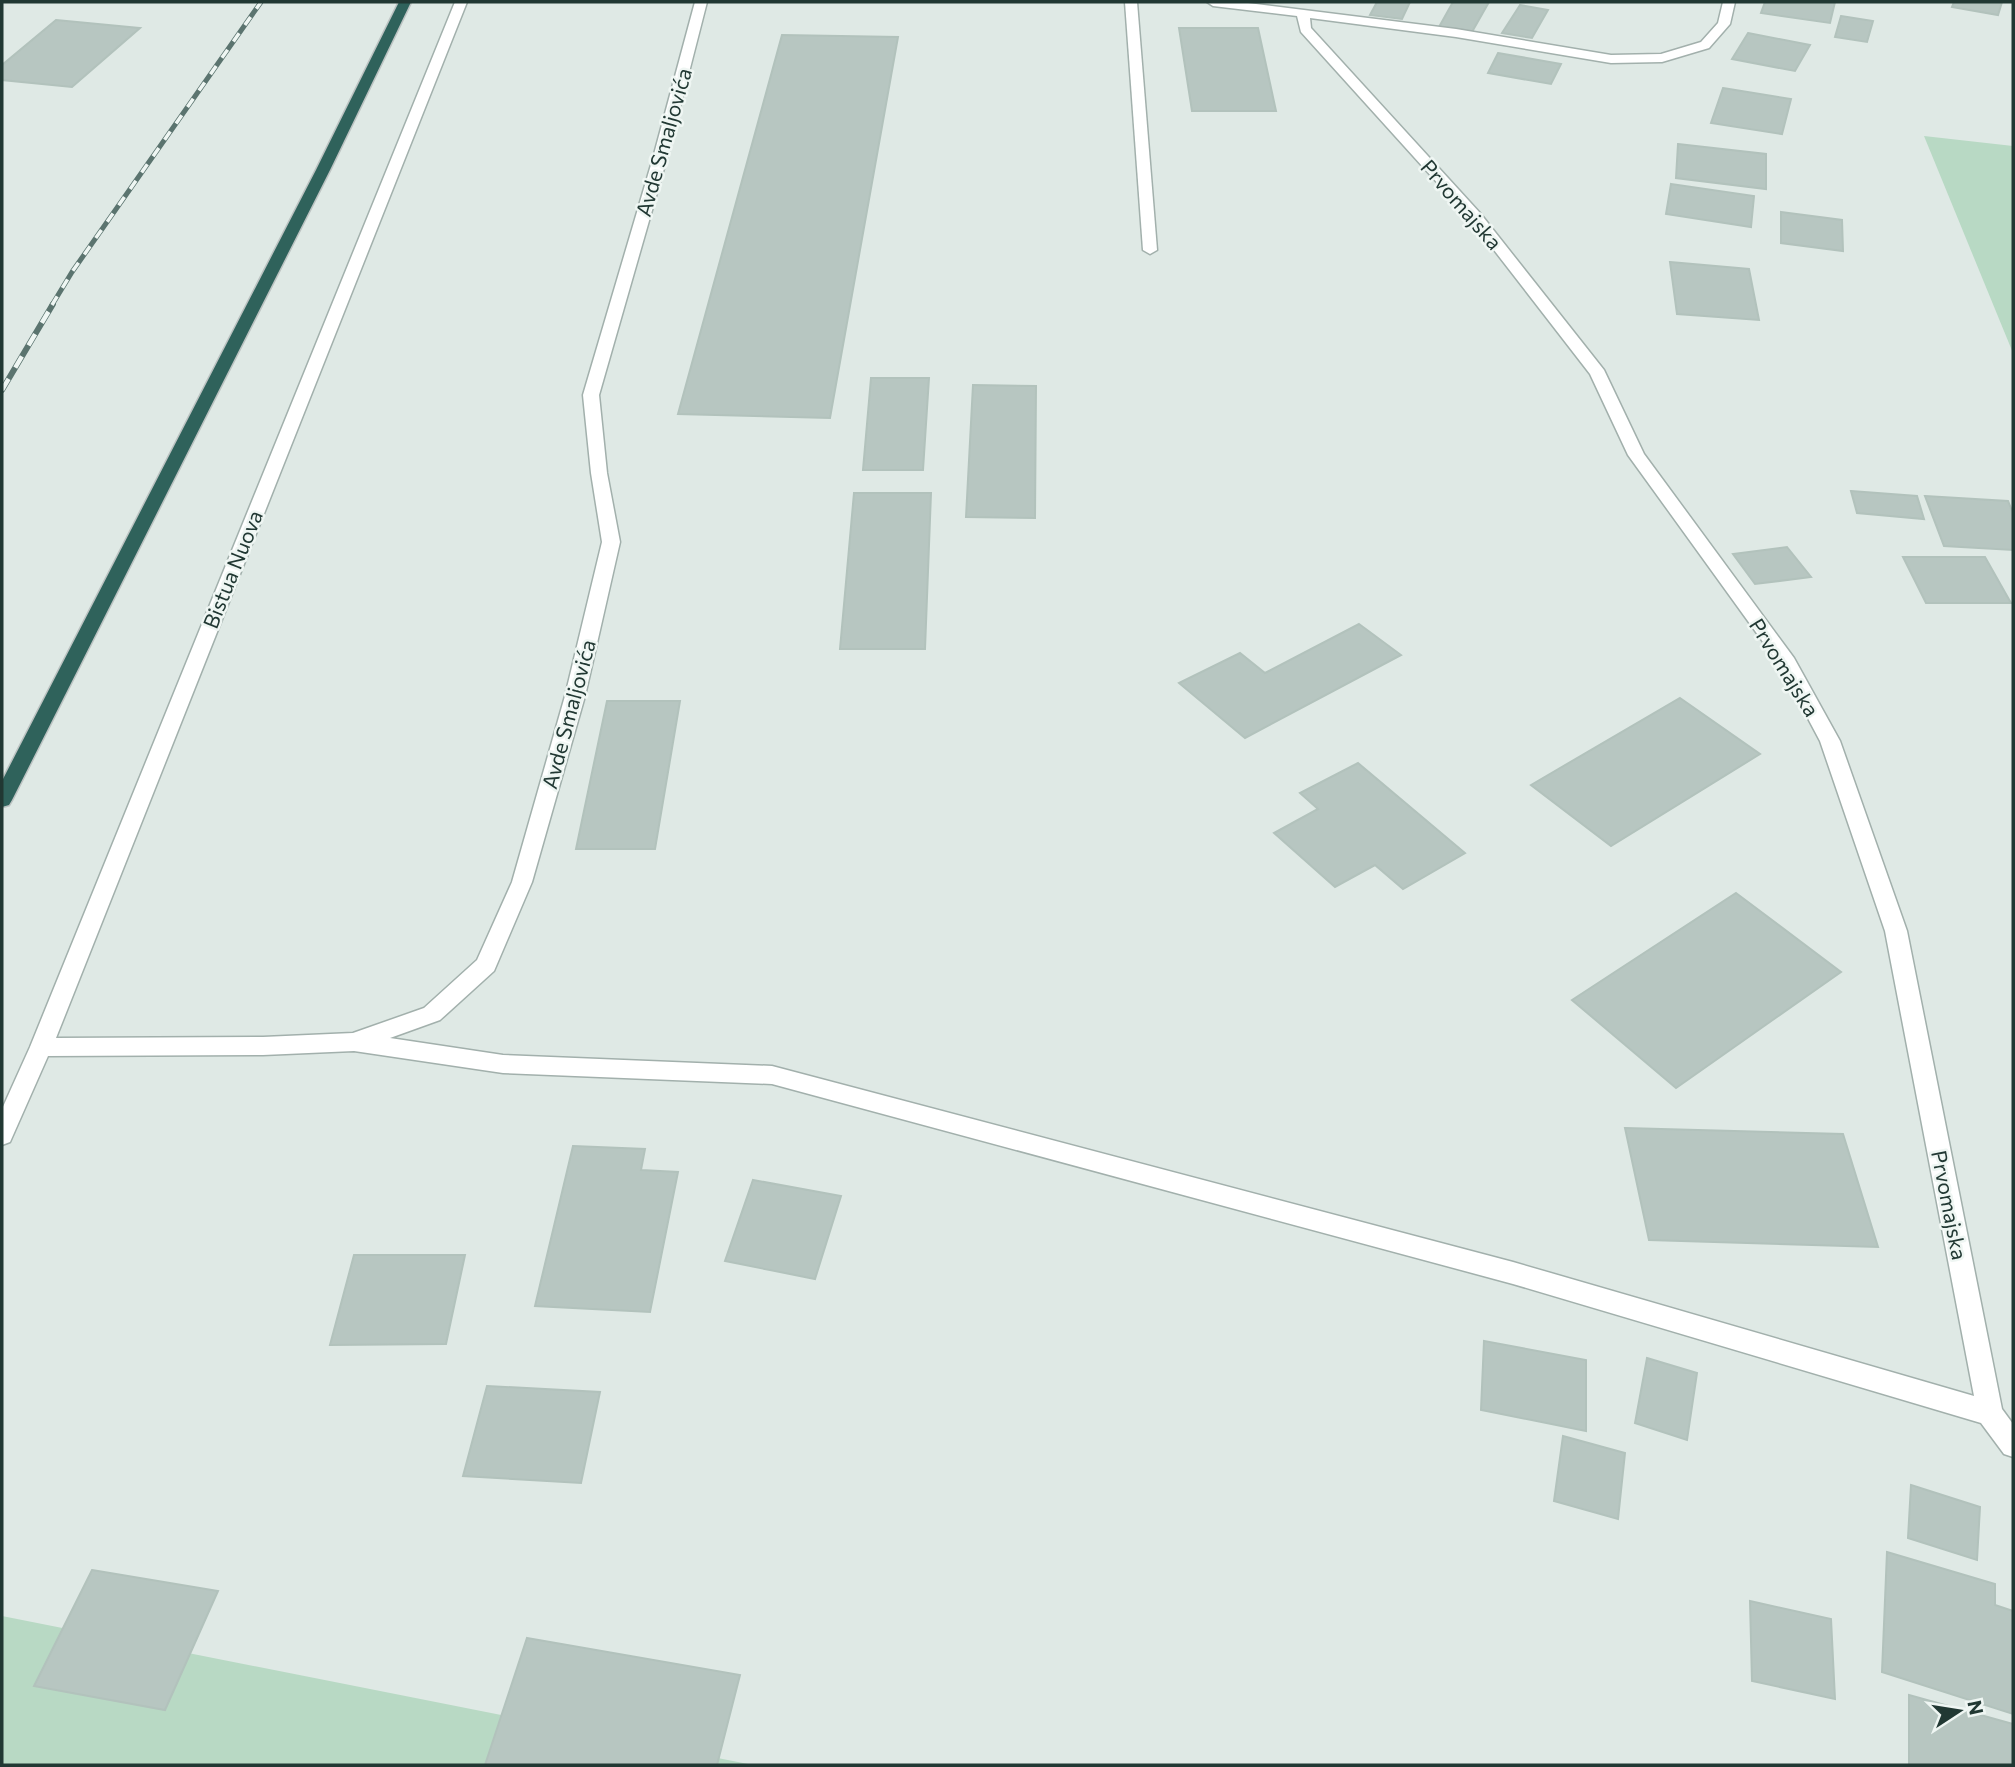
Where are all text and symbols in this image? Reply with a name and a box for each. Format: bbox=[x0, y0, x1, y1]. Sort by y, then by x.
street label: Avde Smaljovića bbox=[630, 65, 696, 219]
street label: Prvomajska bbox=[1416, 154, 1508, 254]
street label: Bistua Nuova bbox=[197, 506, 267, 632]
street label: Prvomajska bbox=[1745, 613, 1825, 721]
street label: Avde Smaljovića bbox=[536, 637, 600, 791]
street label: Prvomajska bbox=[1927, 1148, 1973, 1262]
north arrow bbox=[1924, 1676, 1994, 1746]
text: N bbox=[1963, 1698, 1989, 1717]

